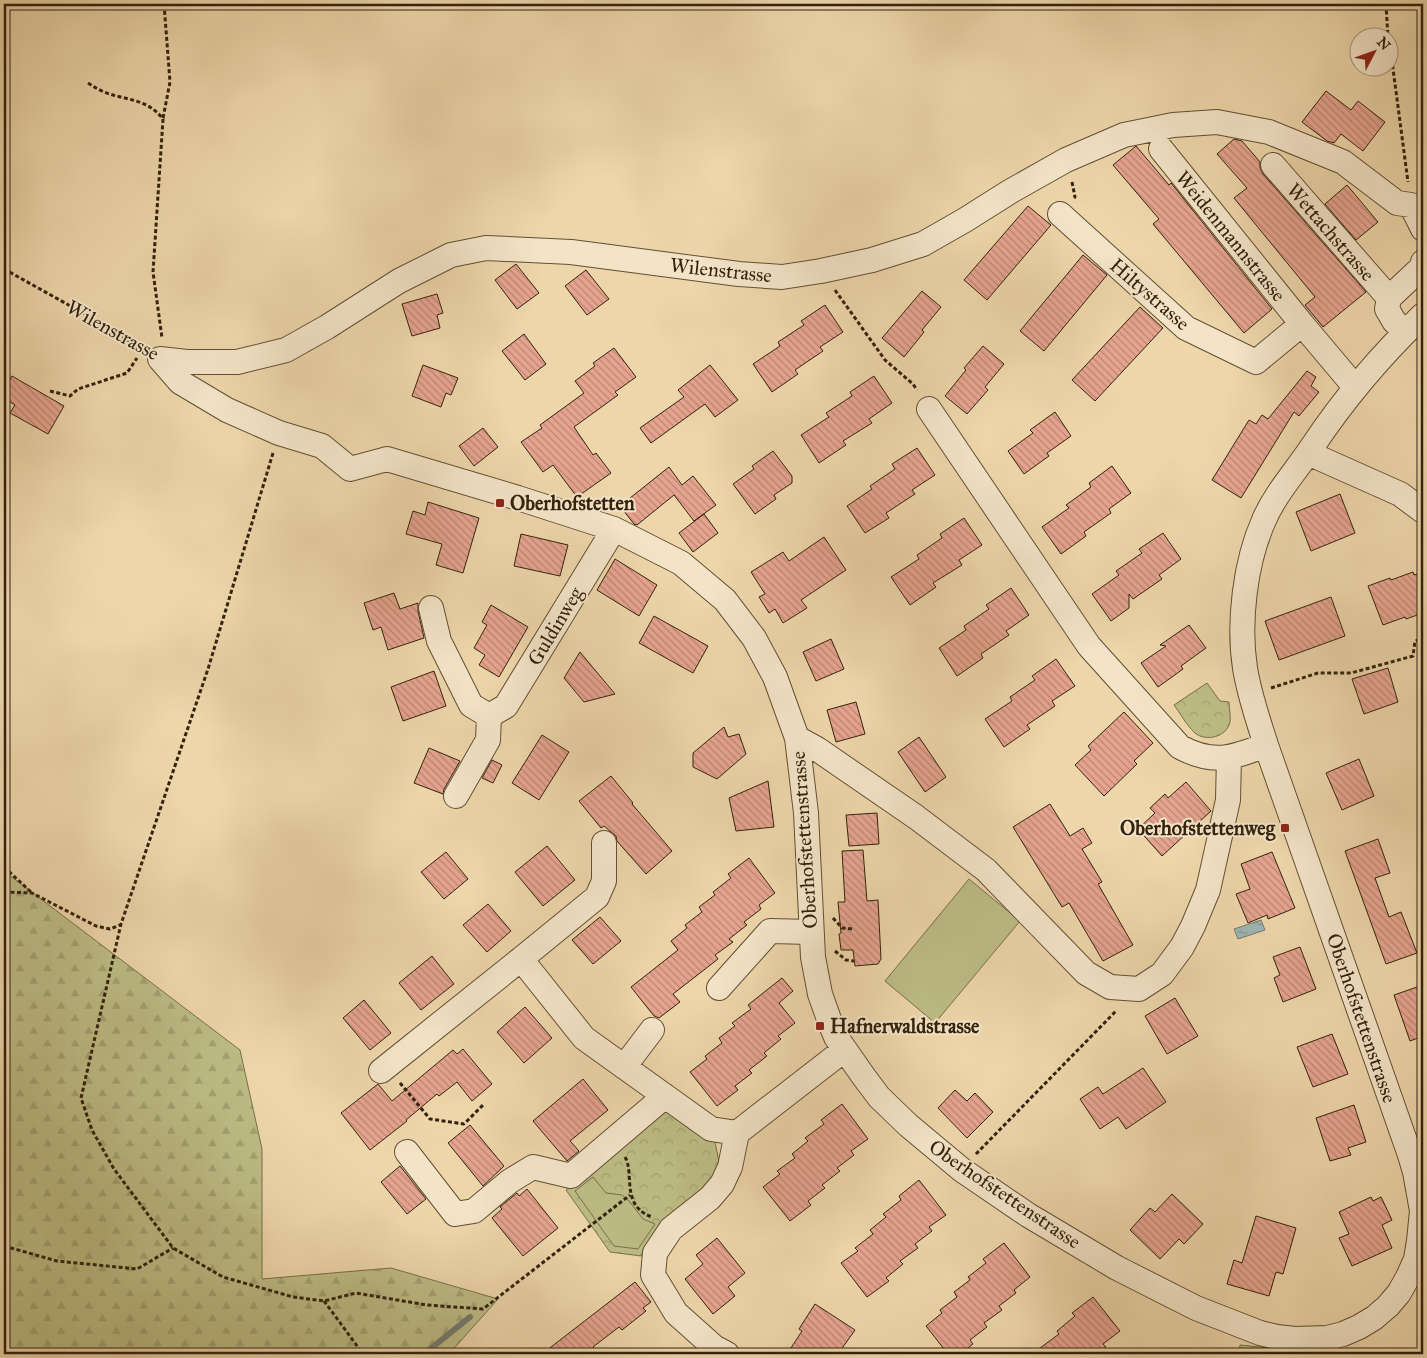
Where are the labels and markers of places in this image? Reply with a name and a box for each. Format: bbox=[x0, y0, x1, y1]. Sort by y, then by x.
place label: Oberhofstetten bbox=[510, 491, 635, 515]
marker: Oberhofstetten bbox=[494, 497, 506, 509]
place label: Oberhofstettenweg bbox=[1120, 816, 1276, 841]
marker: Oberhofstettenweg bbox=[1279, 822, 1291, 834]
place label: Hafnerwaldstrasse bbox=[830, 1014, 980, 1038]
marker: Hafnerwaldstrasse bbox=[814, 1020, 826, 1032]

